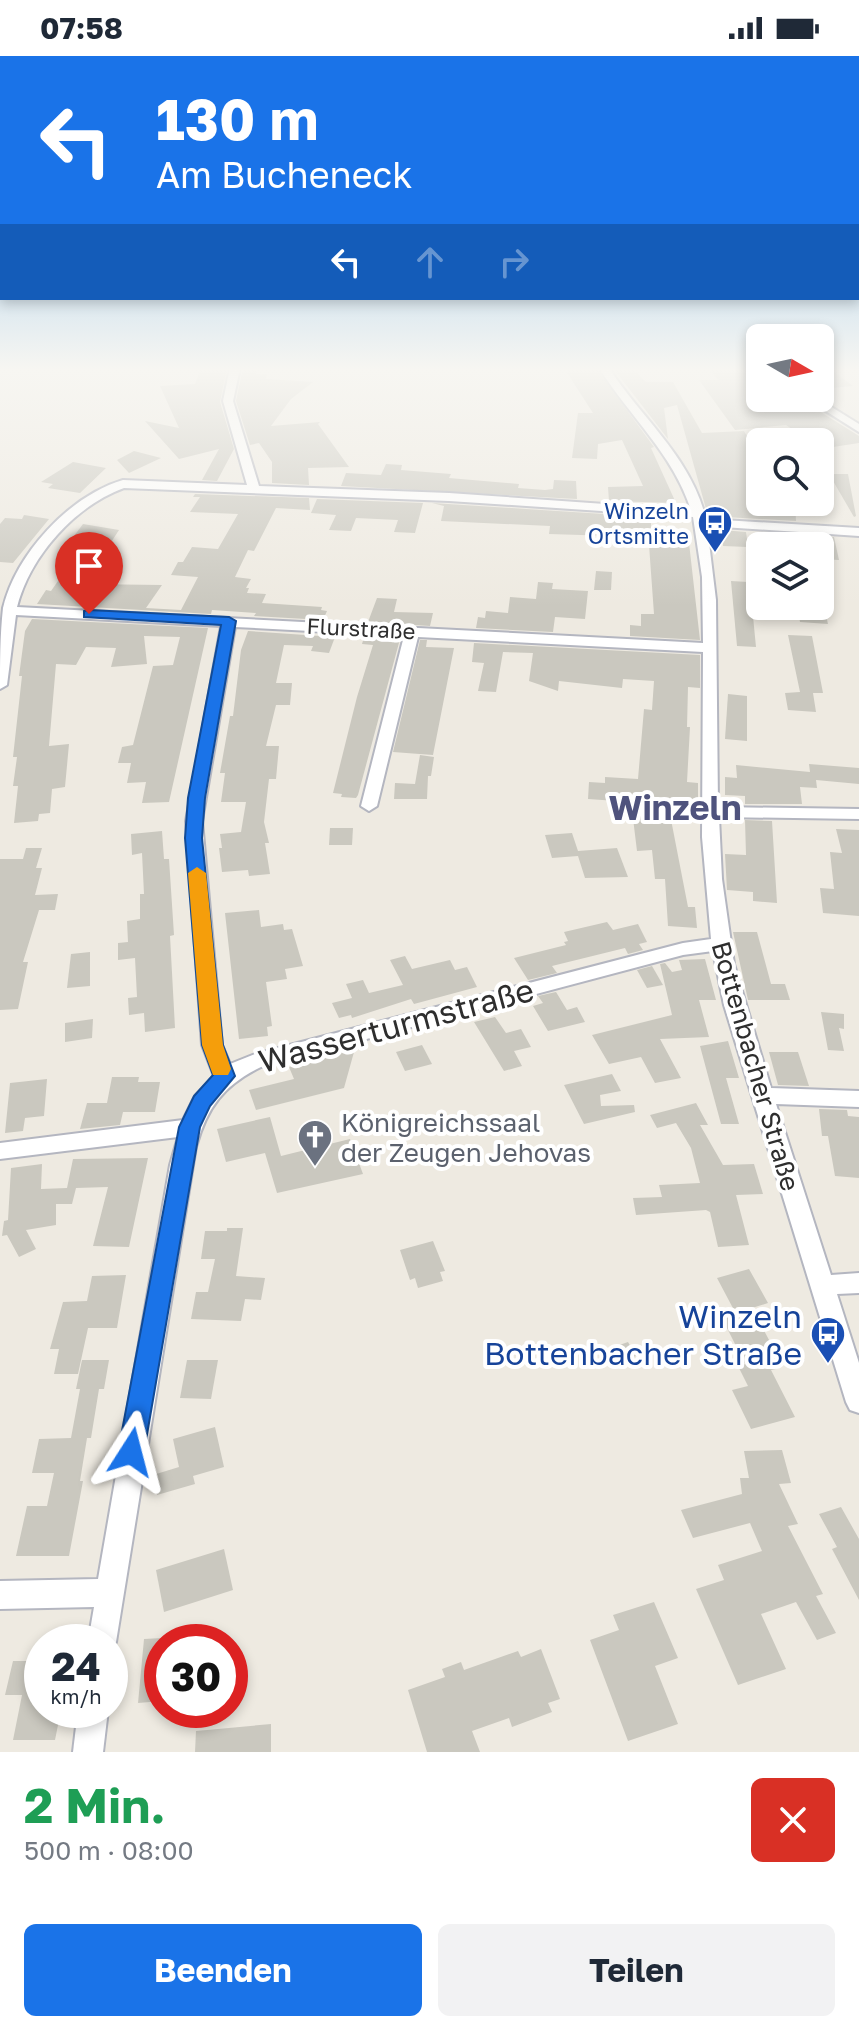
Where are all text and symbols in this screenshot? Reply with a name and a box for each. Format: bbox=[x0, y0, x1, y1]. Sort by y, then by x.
text: 07:58 bbox=[40, 10, 123, 46]
text: 130 m bbox=[156, 85, 318, 152]
icon: left bbox=[24, 88, 128, 192]
text: Am Bucheneck bbox=[156, 153, 413, 196]
icon: left bbox=[324, 240, 368, 284]
icon: ahead bbox=[408, 240, 452, 284]
icon: right bbox=[492, 240, 536, 284]
north arrow bbox=[746, 324, 834, 412]
map controls bbox=[746, 324, 834, 620]
button: search bbox=[746, 428, 834, 516]
place label: Winzeln Ortsmitte bbox=[588, 497, 689, 549]
bus stop icon: Winzeln Ortsmitte bbox=[696, 504, 734, 554]
pin bbox=[55, 532, 123, 614]
button: layers bbox=[746, 532, 834, 620]
icon: arrive bbox=[67, 544, 111, 588]
street label: Flurstraße bbox=[306, 612, 416, 644]
district label: Winzeln bbox=[608, 787, 742, 827]
street label: Bottenbacher Straße bbox=[705, 938, 807, 1194]
street label: Wasserturmstraße bbox=[254, 970, 538, 1080]
place label: Königreichssaal der Zeugen Jehovas bbox=[341, 1107, 591, 1168]
church icon: Königreichssaal der Zeugen Jehovas bbox=[296, 1118, 334, 1168]
place label: Winzeln Bottenbacher Straße bbox=[484, 1297, 802, 1372]
bus stop icon: Winzeln Bottenbacher Straße bbox=[809, 1315, 847, 1365]
position arrow bbox=[89, 1410, 173, 1494]
speed limit sign: 30 bbox=[144, 1624, 248, 1728]
text: 24 bbox=[51, 1642, 101, 1690]
text: km/h bbox=[51, 1684, 101, 1708]
text: 2 Min. bbox=[24, 1776, 166, 1834]
button: close bbox=[751, 1778, 835, 1862]
text: 500 m · 08:00 bbox=[24, 1835, 194, 1866]
button: Beenden bbox=[24, 1924, 422, 2016]
button: Teilen bbox=[438, 1924, 835, 2016]

